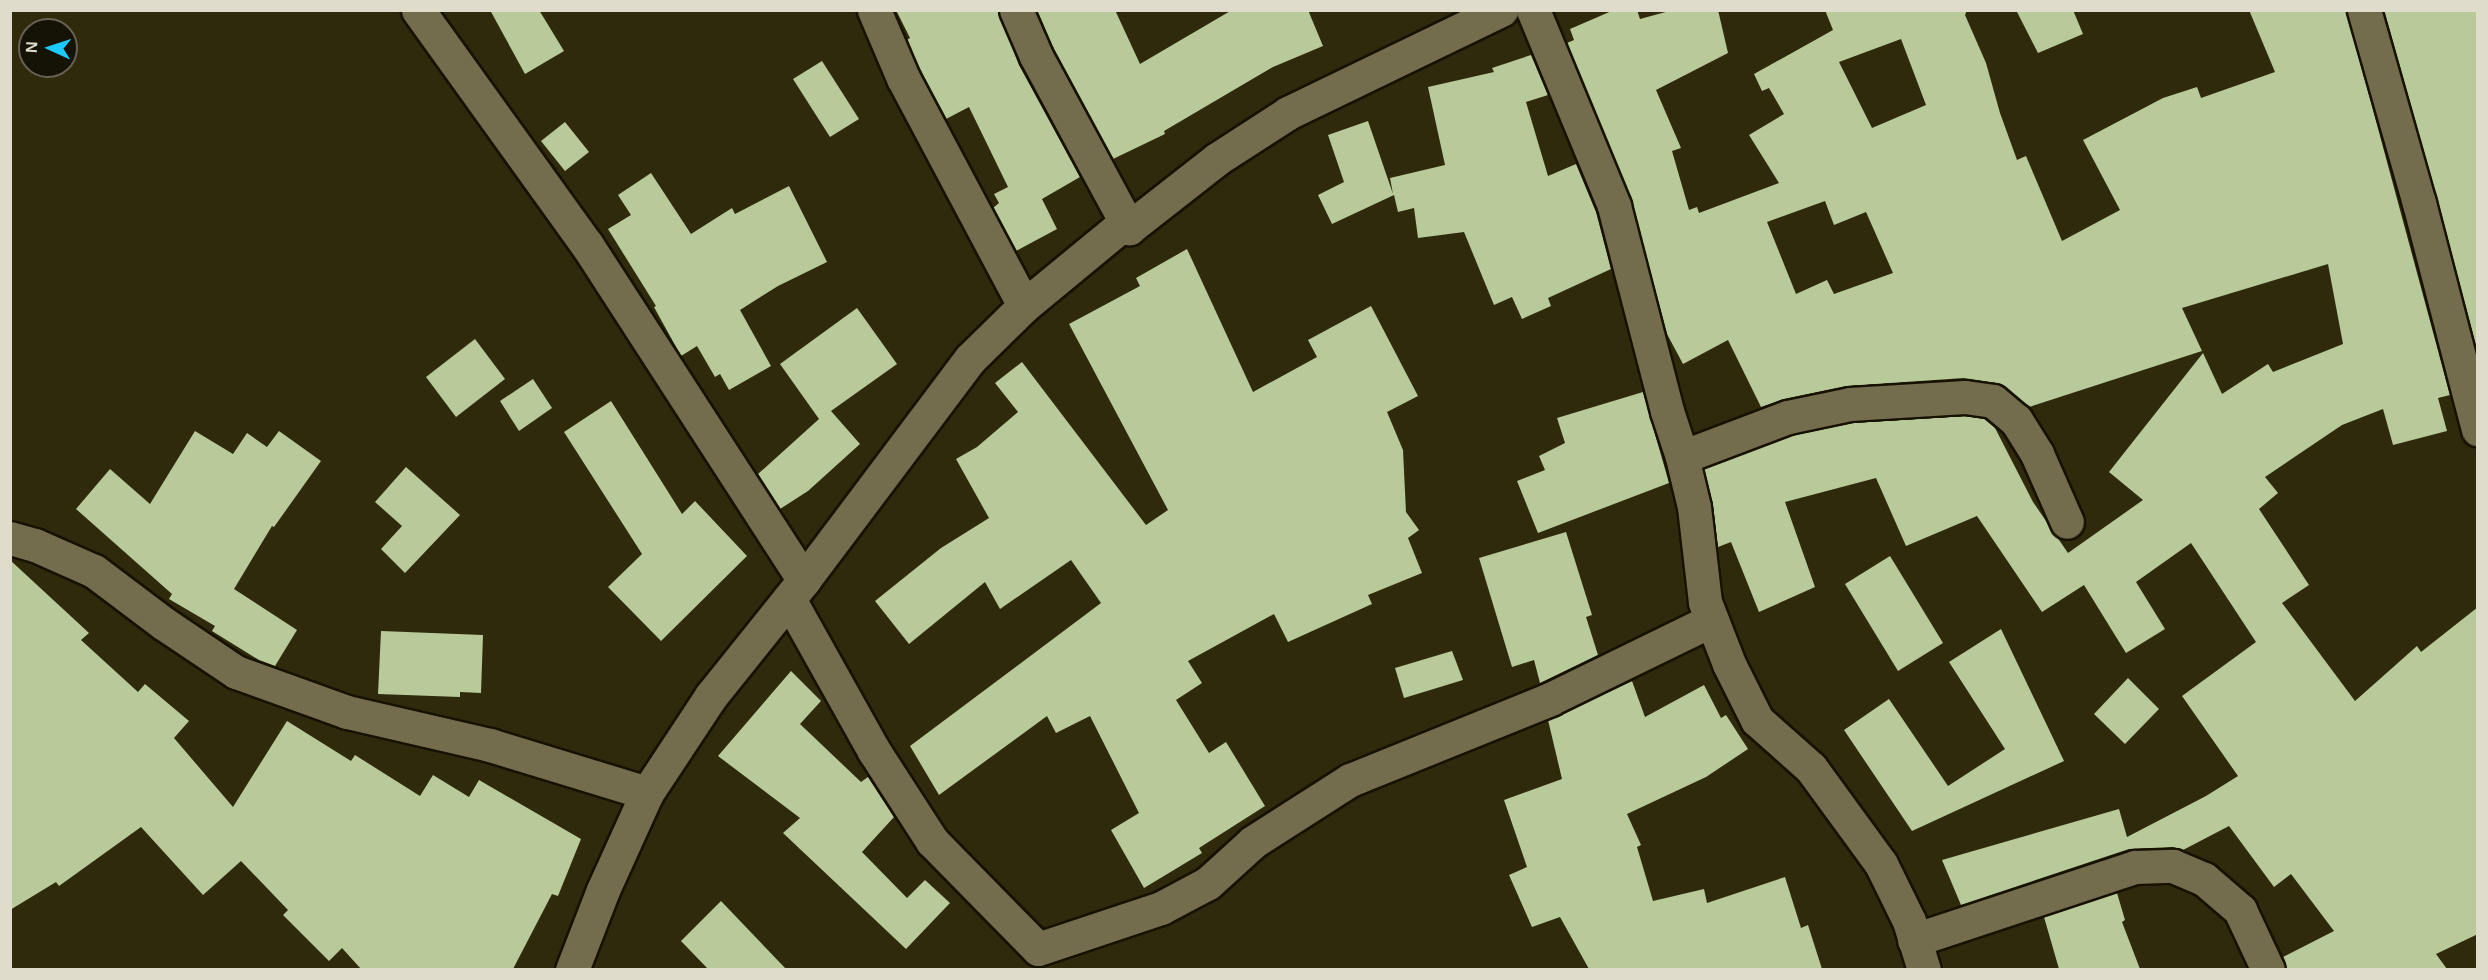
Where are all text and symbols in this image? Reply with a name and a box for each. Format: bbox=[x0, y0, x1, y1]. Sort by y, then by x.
north arrow bbox=[18, 18, 78, 78]
text: N bbox=[23, 41, 40, 53]

